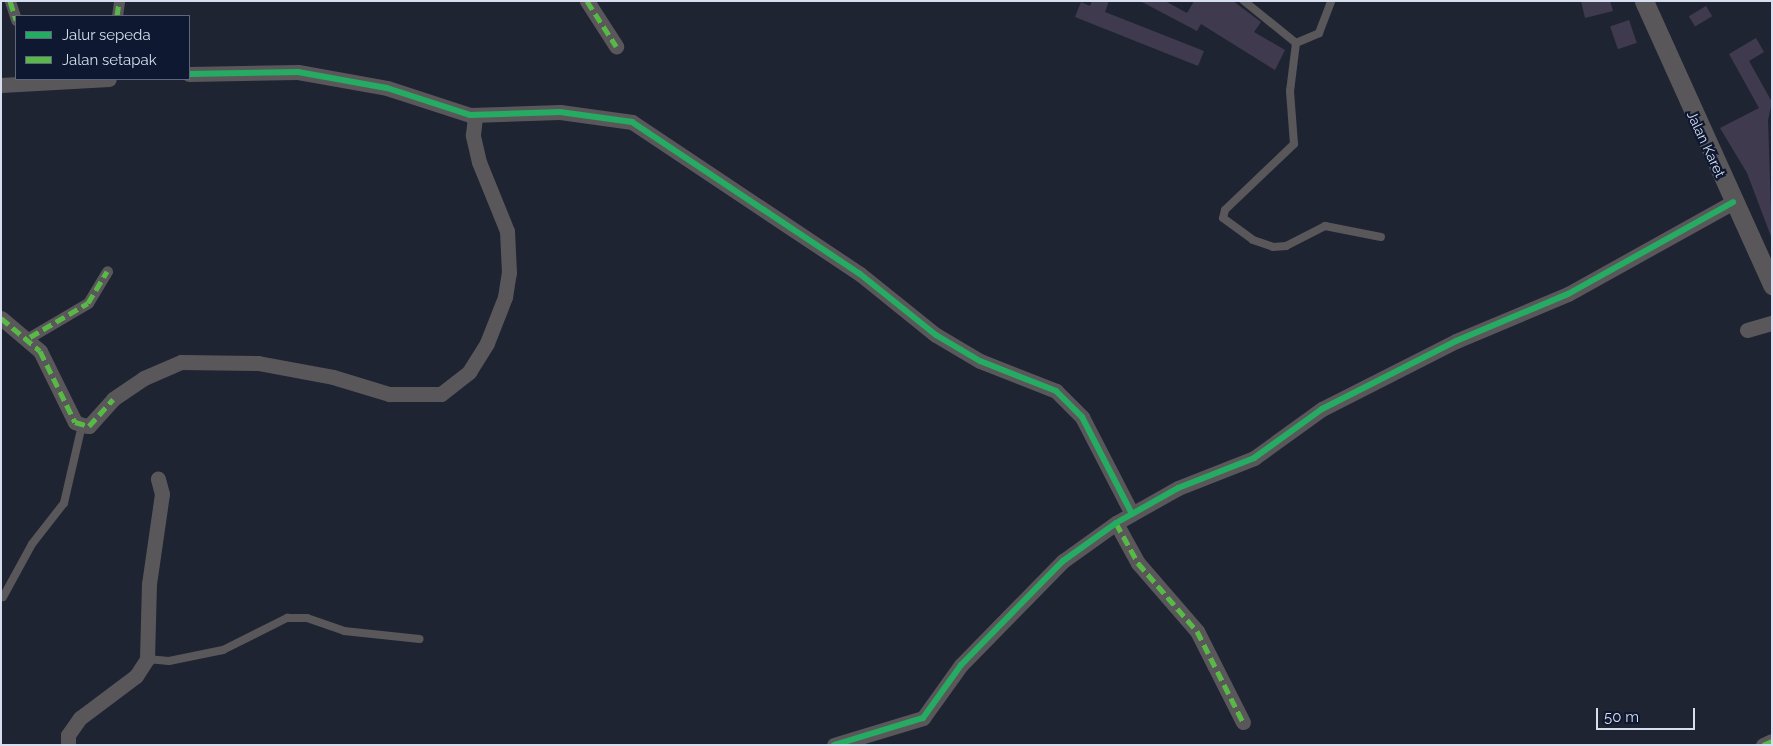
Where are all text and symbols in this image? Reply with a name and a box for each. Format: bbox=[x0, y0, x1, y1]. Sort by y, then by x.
legend bbox=[15, 15, 190, 80]
text: Jalur sepeda bbox=[62, 26, 151, 44]
text: Jalan setapak bbox=[62, 51, 157, 69]
street label: Jalan Karet bbox=[1683, 108, 1729, 180]
scale bar bbox=[1598, 698, 1697, 730]
text: 50 m bbox=[1604, 708, 1639, 726]

